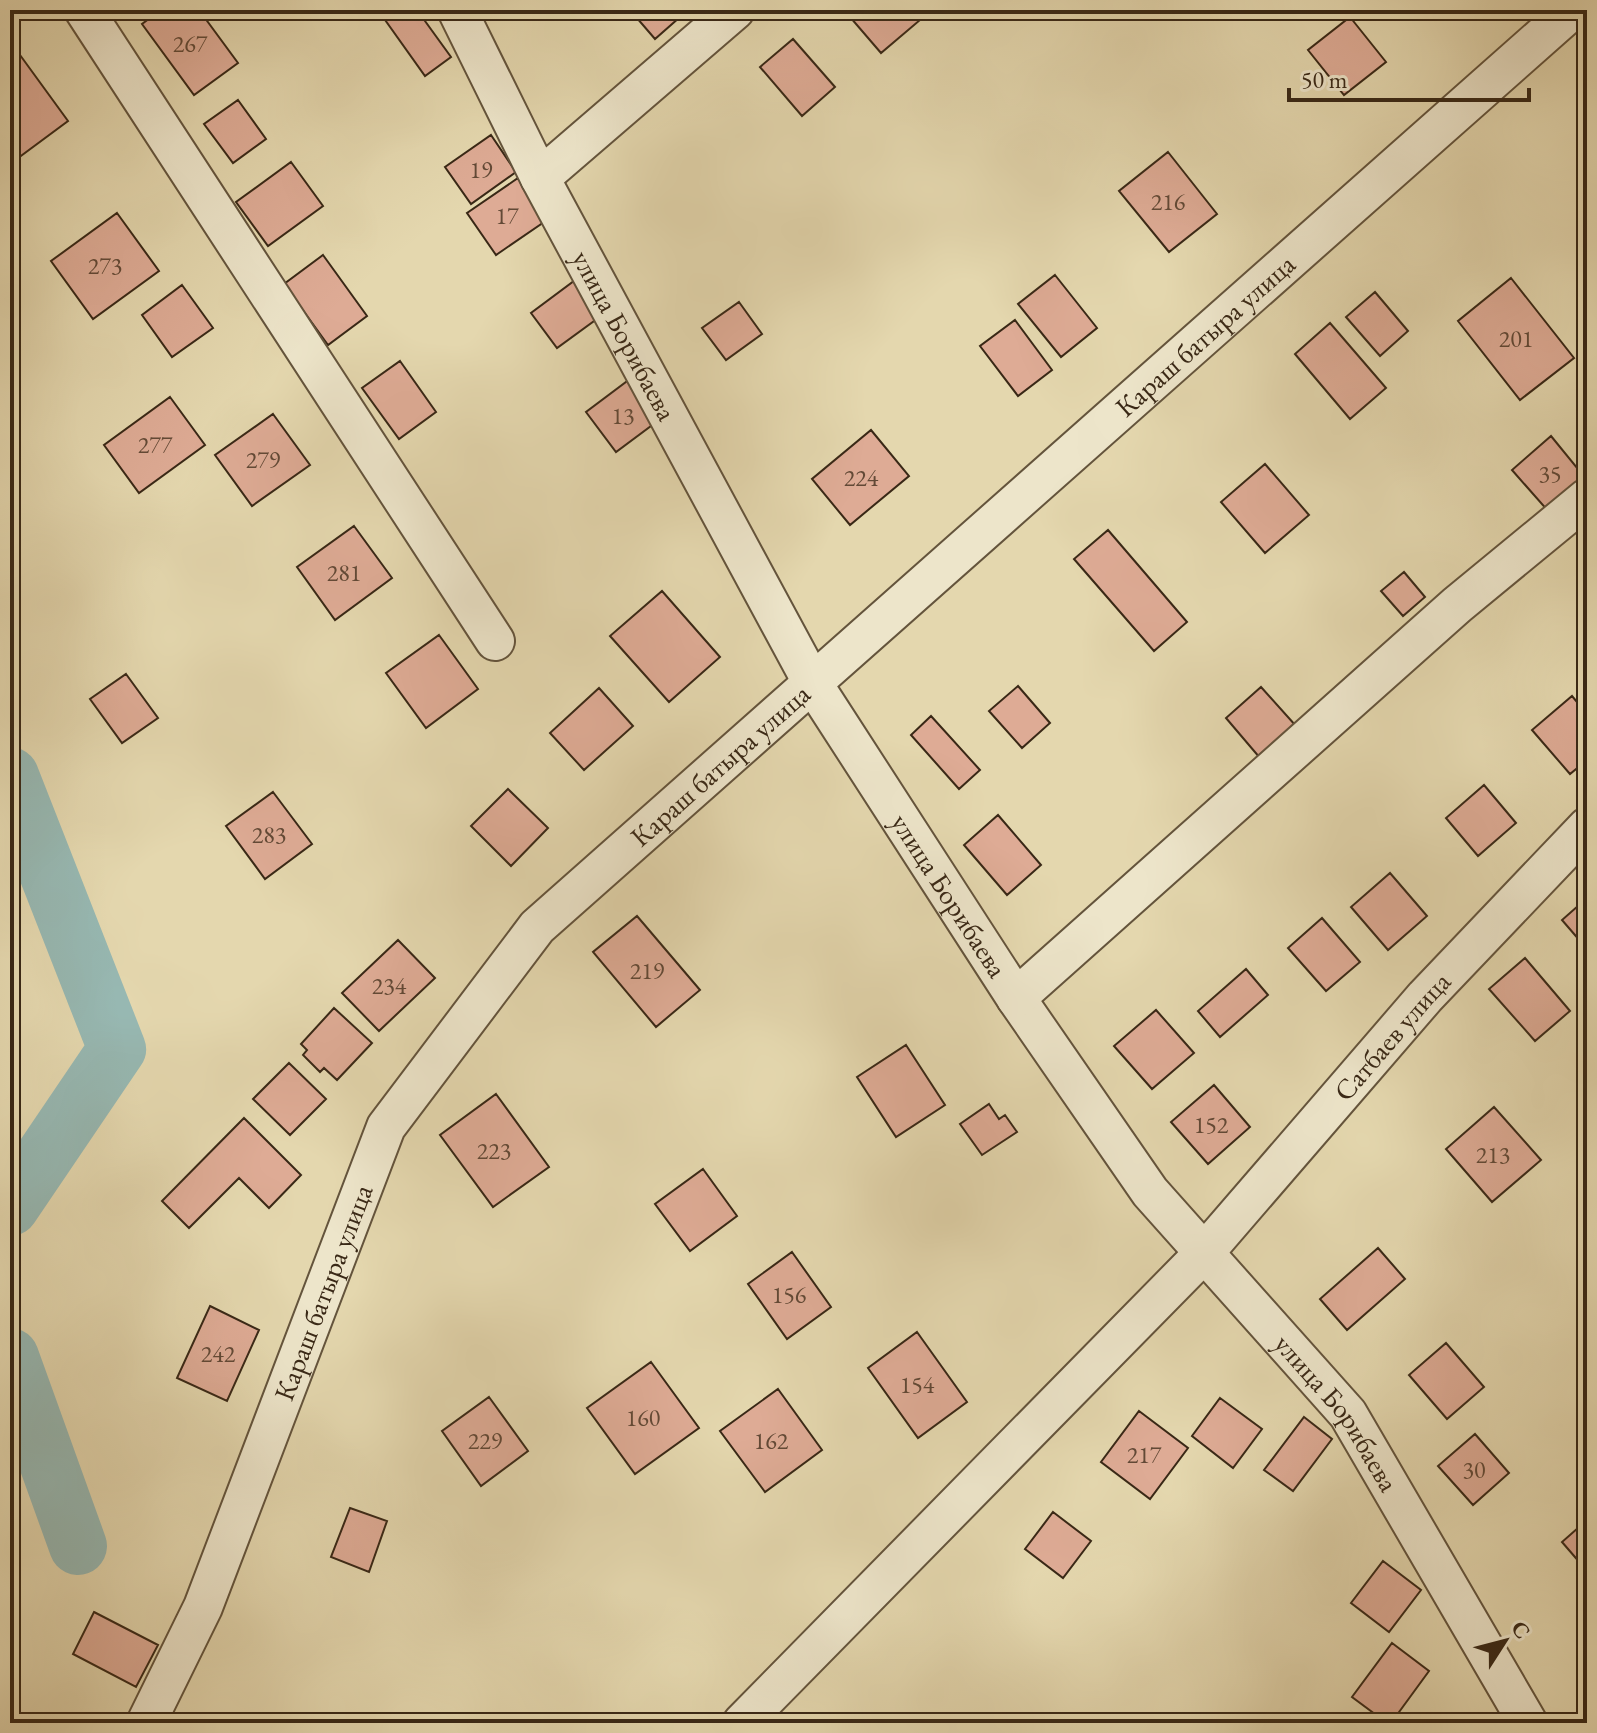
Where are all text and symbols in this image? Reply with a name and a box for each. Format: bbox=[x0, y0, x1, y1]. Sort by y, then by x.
house number: 267 bbox=[173, 28, 208, 59]
scale bar bbox=[1289, 52, 1529, 102]
text: 50 m bbox=[1301, 64, 1348, 95]
house number: 19 bbox=[469, 154, 493, 185]
house number: 216 bbox=[1151, 186, 1185, 217]
house number: 17 bbox=[495, 200, 519, 231]
street label: улица Борибаева bbox=[564, 244, 686, 427]
street label: Караш батыра улица bbox=[1108, 245, 1303, 424]
house number: 273 bbox=[88, 250, 122, 281]
house number: 201 bbox=[1499, 323, 1533, 354]
house number: 13 bbox=[611, 400, 635, 431]
house number: 277 bbox=[138, 429, 173, 460]
house number: 279 bbox=[246, 444, 281, 475]
house number: 35 bbox=[1538, 458, 1562, 489]
house number: 224 bbox=[844, 462, 879, 493]
house number: 281 bbox=[327, 557, 361, 588]
street label: Караш батыра улица bbox=[622, 675, 818, 854]
street label: улица Борибаева bbox=[883, 806, 1016, 985]
house number: 283 bbox=[252, 819, 286, 850]
house number: 219 bbox=[630, 955, 665, 986]
street label: Сатбаев улица bbox=[1326, 963, 1459, 1108]
house number: 234 bbox=[372, 970, 407, 1001]
house number: 152 bbox=[1194, 1109, 1229, 1140]
house number: 223 bbox=[477, 1135, 511, 1166]
house number: 213 bbox=[1476, 1139, 1510, 1170]
street label: Караш батыра улица bbox=[265, 1178, 381, 1406]
house number: 156 bbox=[772, 1279, 806, 1310]
street label: улица Борибаева bbox=[1267, 1326, 1408, 1499]
house number: 242 bbox=[201, 1338, 236, 1369]
house number: 154 bbox=[900, 1369, 935, 1400]
house number: 160 bbox=[626, 1402, 660, 1433]
house number: 229 bbox=[468, 1425, 503, 1456]
house number: 162 bbox=[754, 1425, 789, 1456]
house number: 217 bbox=[1127, 1439, 1162, 1470]
house number: 30 bbox=[1462, 1454, 1486, 1485]
north arrow bbox=[1465, 1601, 1545, 1681]
text: С bbox=[1504, 1615, 1537, 1644]

